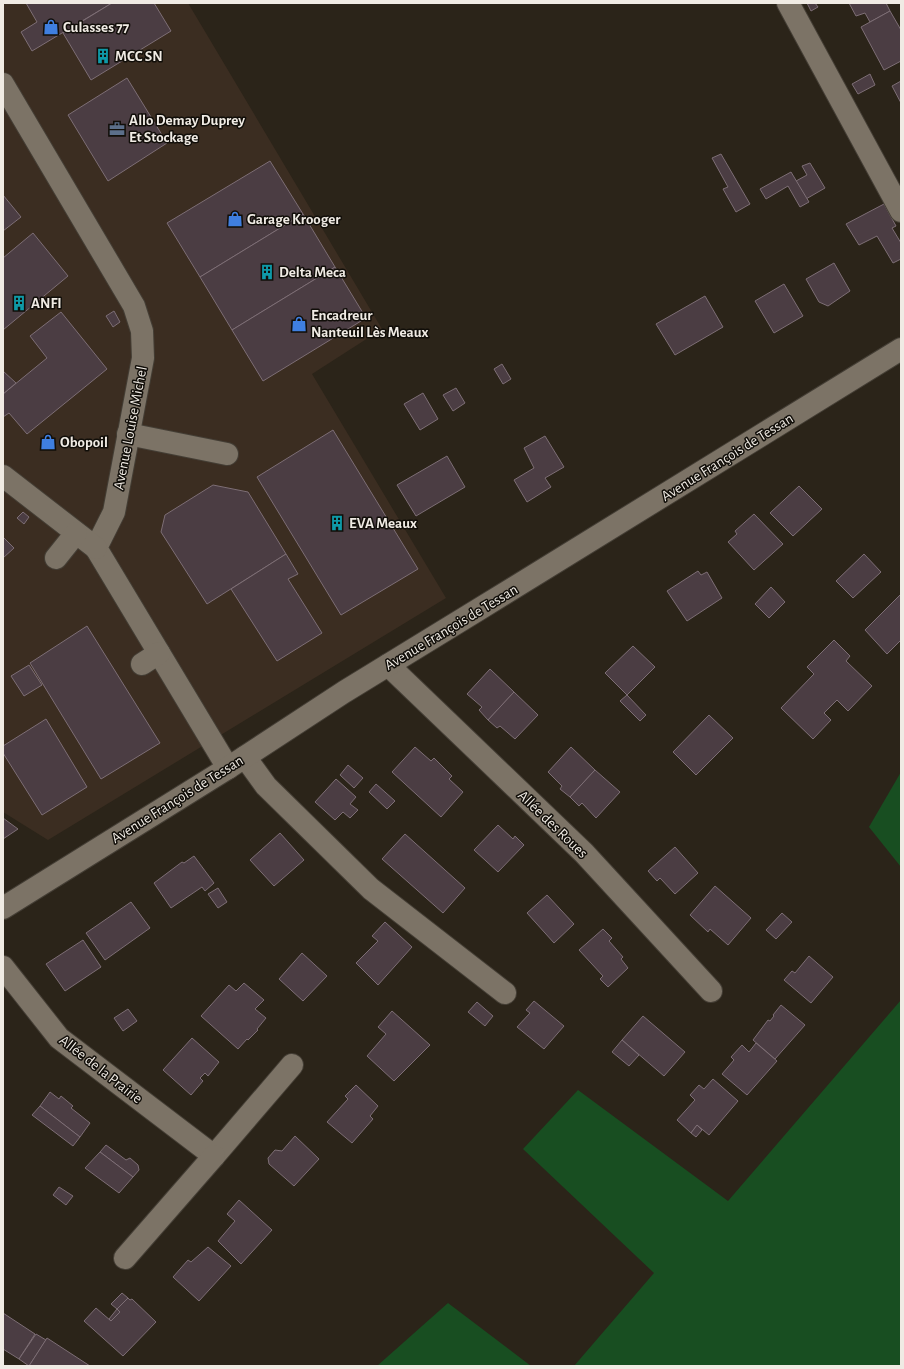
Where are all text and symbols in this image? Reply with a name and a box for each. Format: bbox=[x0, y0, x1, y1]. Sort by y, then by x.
shop icon: Culasses 77 bbox=[42, 18, 60, 36]
place label: Culasses 77 bbox=[63, 20, 130, 35]
building icon: MCC SN bbox=[94, 47, 112, 65]
place label: MCC SN bbox=[115, 49, 163, 64]
place label: Allo Demay Duprey Et Stockage bbox=[129, 113, 245, 145]
office icon: Allo Demay Duprey Et Stockage bbox=[108, 120, 126, 138]
shop icon: Garage Krooger bbox=[226, 210, 244, 228]
place label: Garage Krooger bbox=[247, 212, 341, 227]
building icon: Delta Meca bbox=[258, 263, 276, 281]
place label: Delta Meca bbox=[279, 265, 346, 280]
building icon: ANFI bbox=[10, 294, 28, 312]
place label: ANFI bbox=[31, 296, 62, 311]
place label: Encadreur Nanteuil Lès Meaux bbox=[311, 308, 429, 340]
shop icon: Encadreur Nanteuil Lès Meaux bbox=[290, 315, 308, 333]
street label: Avenue Louise Michel bbox=[111, 365, 150, 491]
street label: Avenue François de Tessan bbox=[659, 411, 796, 504]
shop icon: Obopoil bbox=[39, 433, 57, 451]
place label: Obopoil bbox=[60, 435, 108, 450]
building icon: EVA Meaux bbox=[328, 514, 346, 532]
place label: EVA Meaux bbox=[349, 516, 417, 531]
street label: Avenue François de Tessan bbox=[382, 582, 520, 673]
street label: Avenue François de Tessan bbox=[109, 753, 246, 846]
street label: Allée des Roues bbox=[515, 788, 590, 861]
street label: Allée de la Prairie bbox=[56, 1032, 145, 1106]

